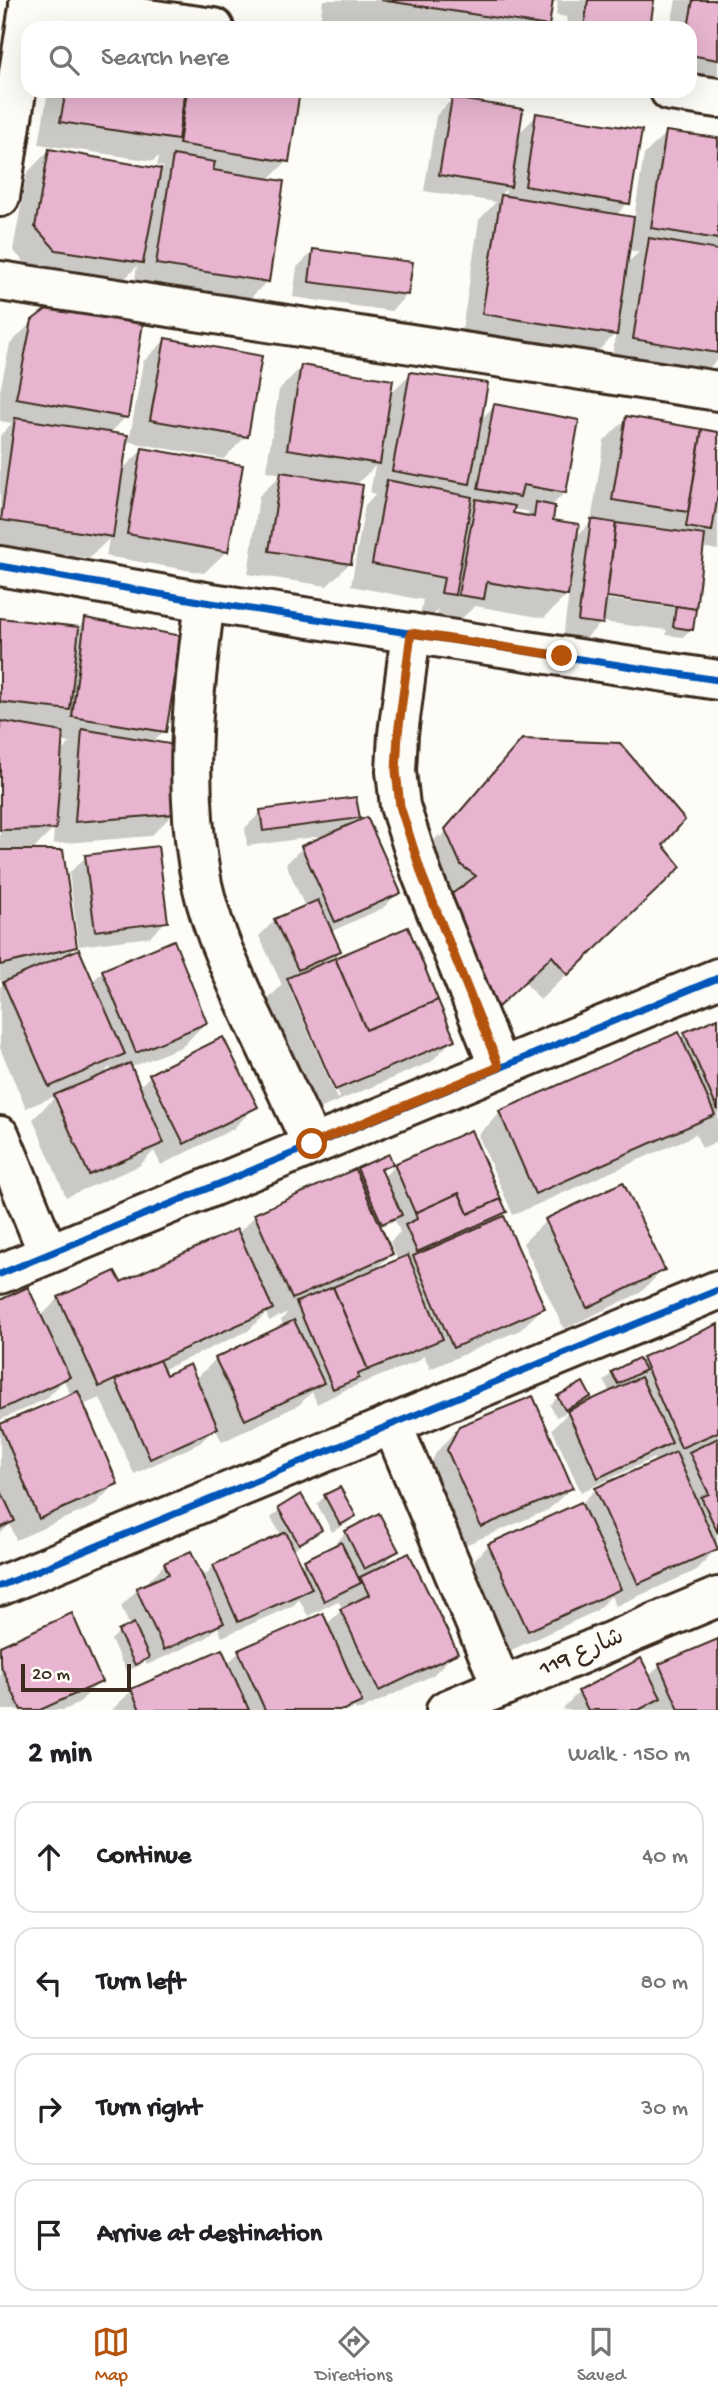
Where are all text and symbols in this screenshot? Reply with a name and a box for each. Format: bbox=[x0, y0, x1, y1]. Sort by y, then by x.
search box bbox=[21, 21, 697, 98]
icon: search bbox=[45, 41, 83, 79]
text: Search here bbox=[101, 44, 229, 75]
route end bbox=[546, 640, 577, 671]
route start bbox=[296, 1128, 327, 1159]
street label: شارع 119 bbox=[534, 1623, 629, 1685]
scale bar bbox=[21, 1661, 131, 1693]
text: 20 m bbox=[32, 1664, 70, 1687]
text: 2 min bbox=[28, 1738, 92, 1773]
text: Walk · 150 m bbox=[568, 1742, 690, 1769]
icon: ahead bbox=[30, 1838, 68, 1876]
text: Continue bbox=[97, 1842, 191, 1873]
text: 40 m bbox=[642, 1844, 688, 1871]
icon: left bbox=[30, 1964, 68, 2002]
text: Turn left bbox=[97, 1968, 185, 1999]
text: 80 m bbox=[641, 1970, 688, 1997]
icon: right bbox=[30, 2090, 68, 2128]
text: Turn right bbox=[97, 2094, 201, 2125]
text: 30 m bbox=[641, 2096, 688, 2123]
icon: arrive bbox=[30, 2216, 68, 2254]
text: Arrive at destination bbox=[97, 2220, 322, 2251]
tab: Map bbox=[92, 2323, 130, 2388]
tab: Directions bbox=[315, 2323, 392, 2388]
tab: Saved bbox=[577, 2323, 626, 2388]

